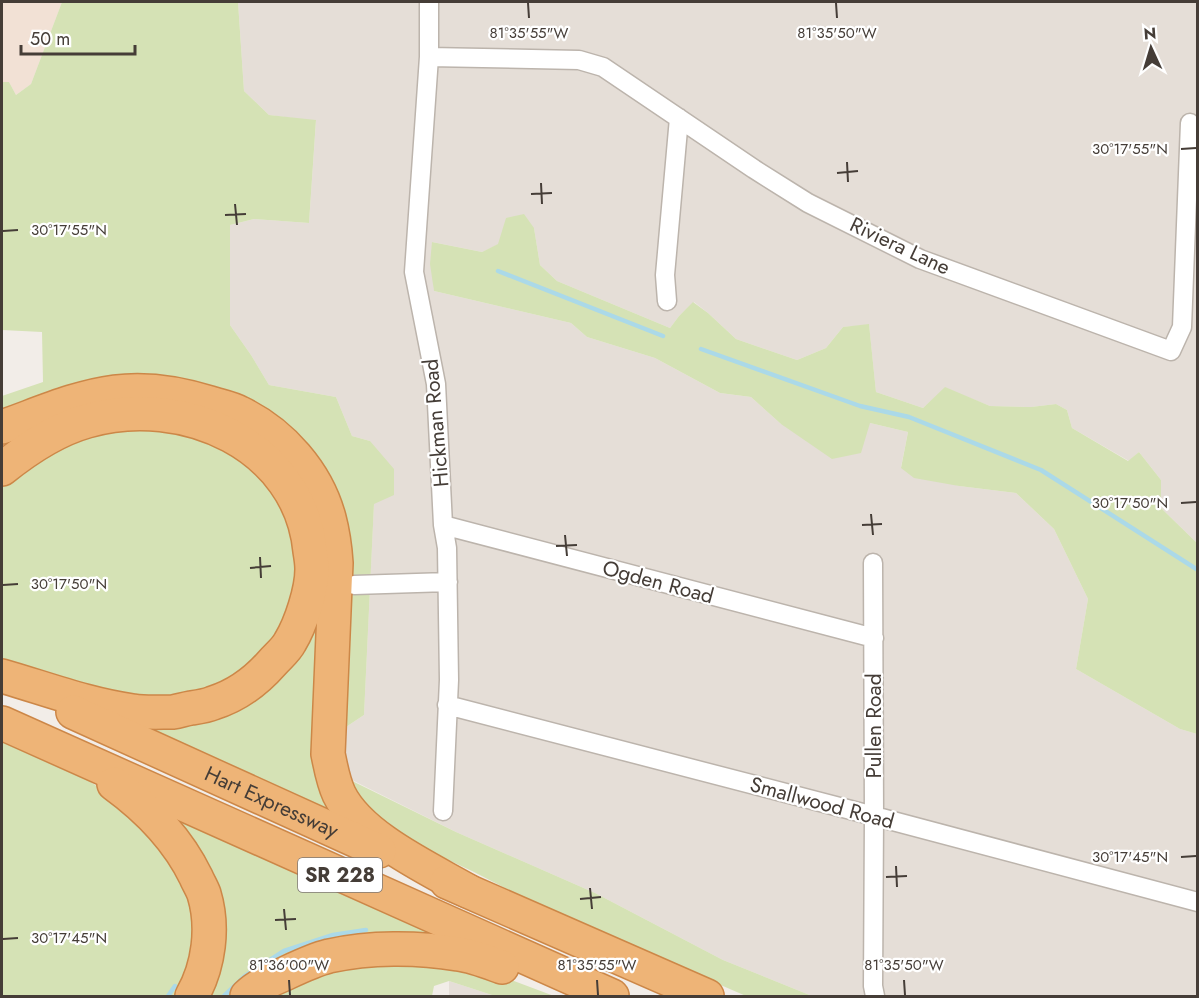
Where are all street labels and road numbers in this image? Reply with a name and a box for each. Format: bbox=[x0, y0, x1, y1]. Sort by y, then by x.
street label: Riviera Lane bbox=[845, 210, 955, 282]
street label: Hickman Road bbox=[415, 358, 457, 488]
street label: Ogden Road bbox=[599, 553, 717, 611]
street label: Pullen Road bbox=[859, 673, 889, 779]
street label: Hart Expressway bbox=[200, 759, 344, 846]
street label: Smallwood Road bbox=[747, 769, 897, 837]
road number: SR 228 bbox=[298, 858, 382, 892]

